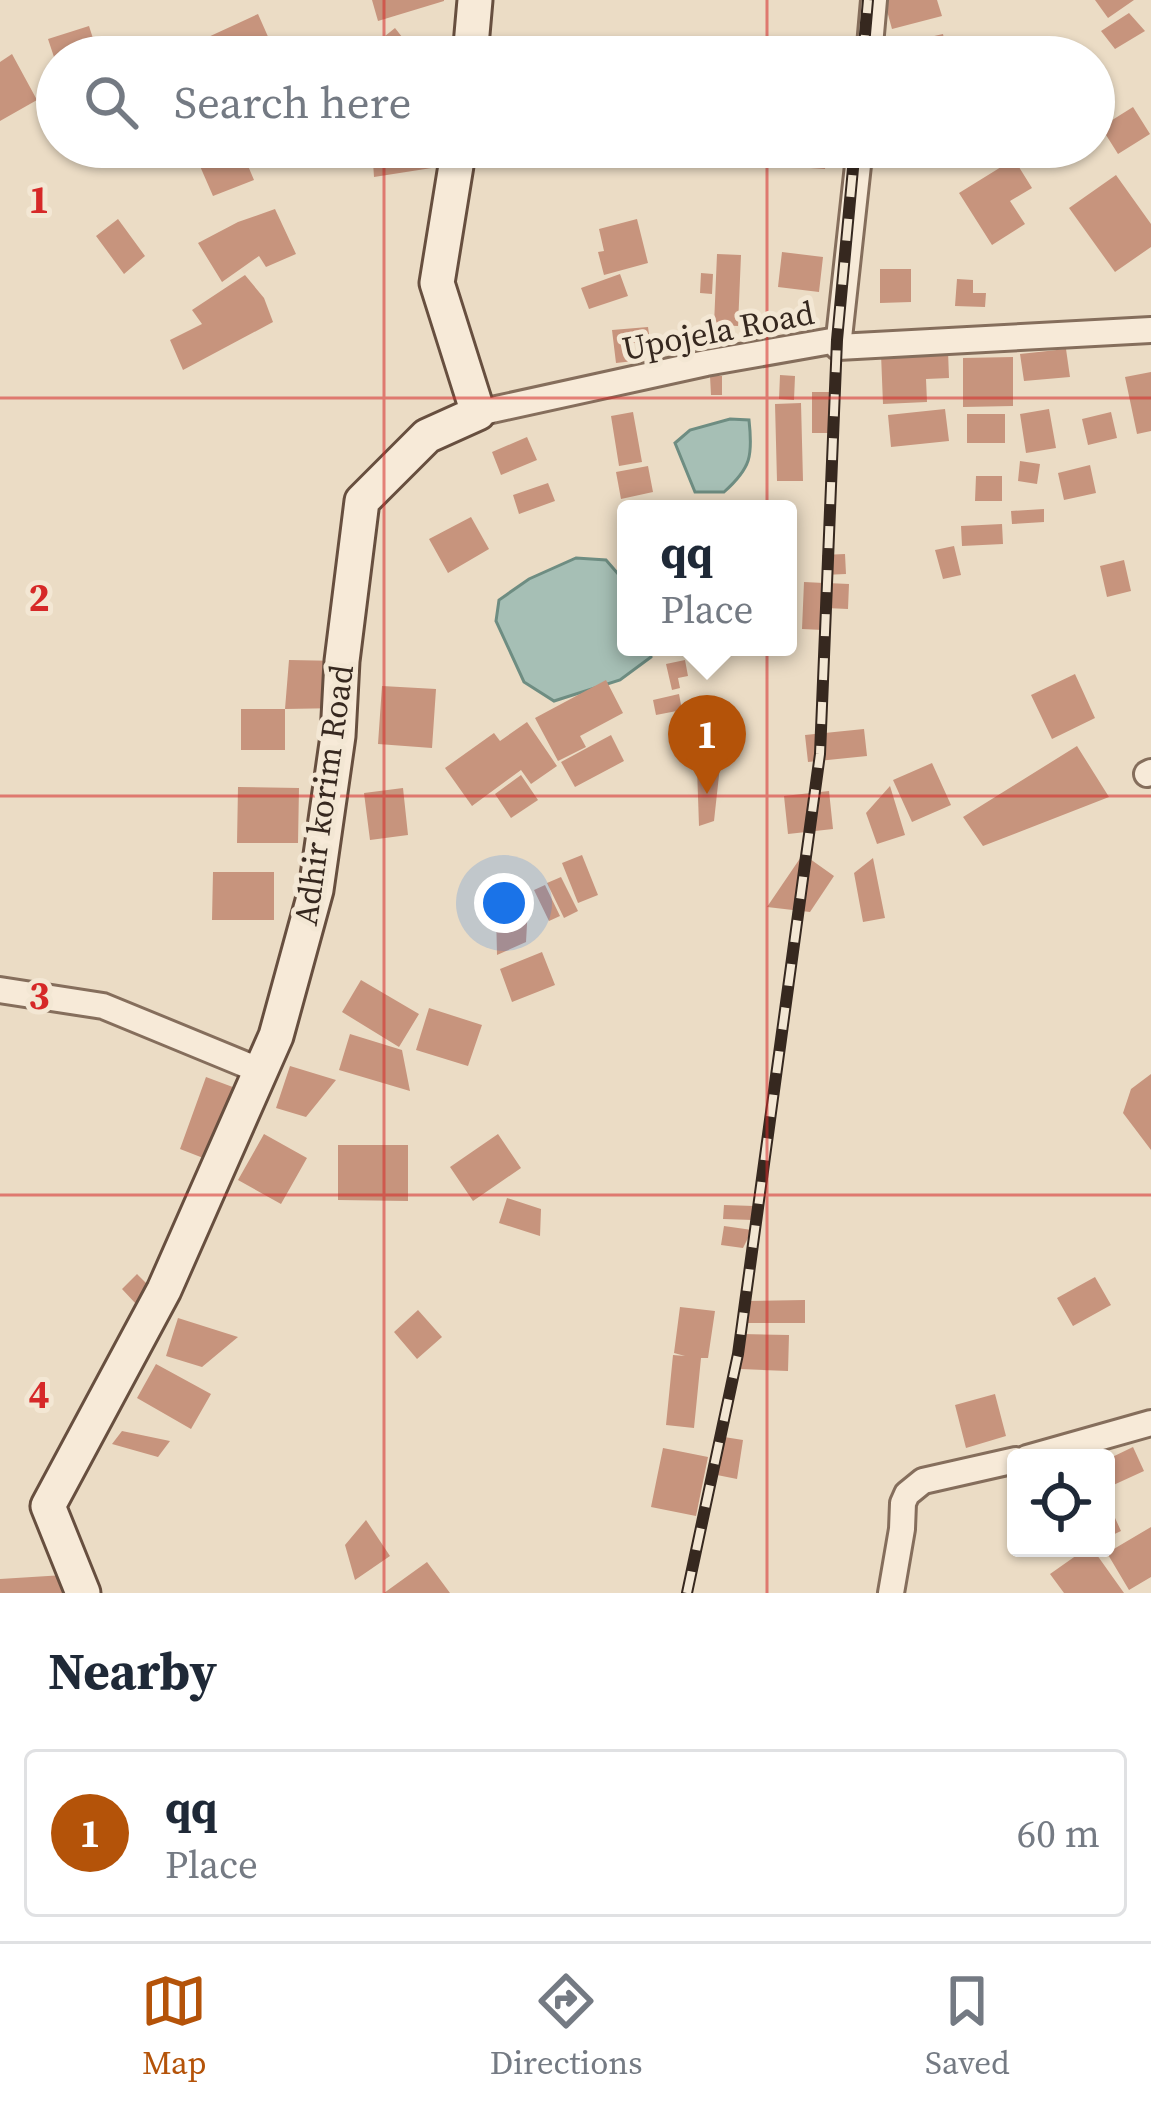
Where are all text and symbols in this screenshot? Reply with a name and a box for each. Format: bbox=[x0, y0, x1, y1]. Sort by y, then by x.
search box bbox=[36, 36, 1115, 168]
icon: search bbox=[78, 69, 144, 135]
text: Search here bbox=[174, 71, 411, 133]
text: 1 bbox=[28, 173, 50, 226]
street label: Upojela Road bbox=[618, 290, 818, 371]
popup bbox=[617, 500, 797, 656]
text: qq bbox=[661, 521, 713, 583]
text: 2 bbox=[28, 571, 50, 624]
text: Place bbox=[661, 583, 753, 636]
street label: Adhir korim Road bbox=[283, 662, 364, 928]
pin: 1 bbox=[668, 695, 746, 794]
your location bbox=[474, 873, 534, 933]
text: 3 bbox=[28, 969, 50, 1022]
text: 4 bbox=[28, 1368, 50, 1421]
map controls bbox=[1007, 1449, 1115, 1557]
button: locate bbox=[1007, 1449, 1115, 1557]
text: Nearby bbox=[48, 1636, 217, 1706]
text: qq bbox=[165, 1776, 217, 1838]
text: 1 bbox=[79, 1807, 101, 1860]
text: 60 m bbox=[1017, 1807, 1100, 1860]
text: Place bbox=[165, 1838, 258, 1891]
tab: Map bbox=[141, 1968, 207, 2085]
tab: Directions bbox=[490, 1968, 643, 2085]
tab: Saved bbox=[925, 1968, 1010, 2085]

